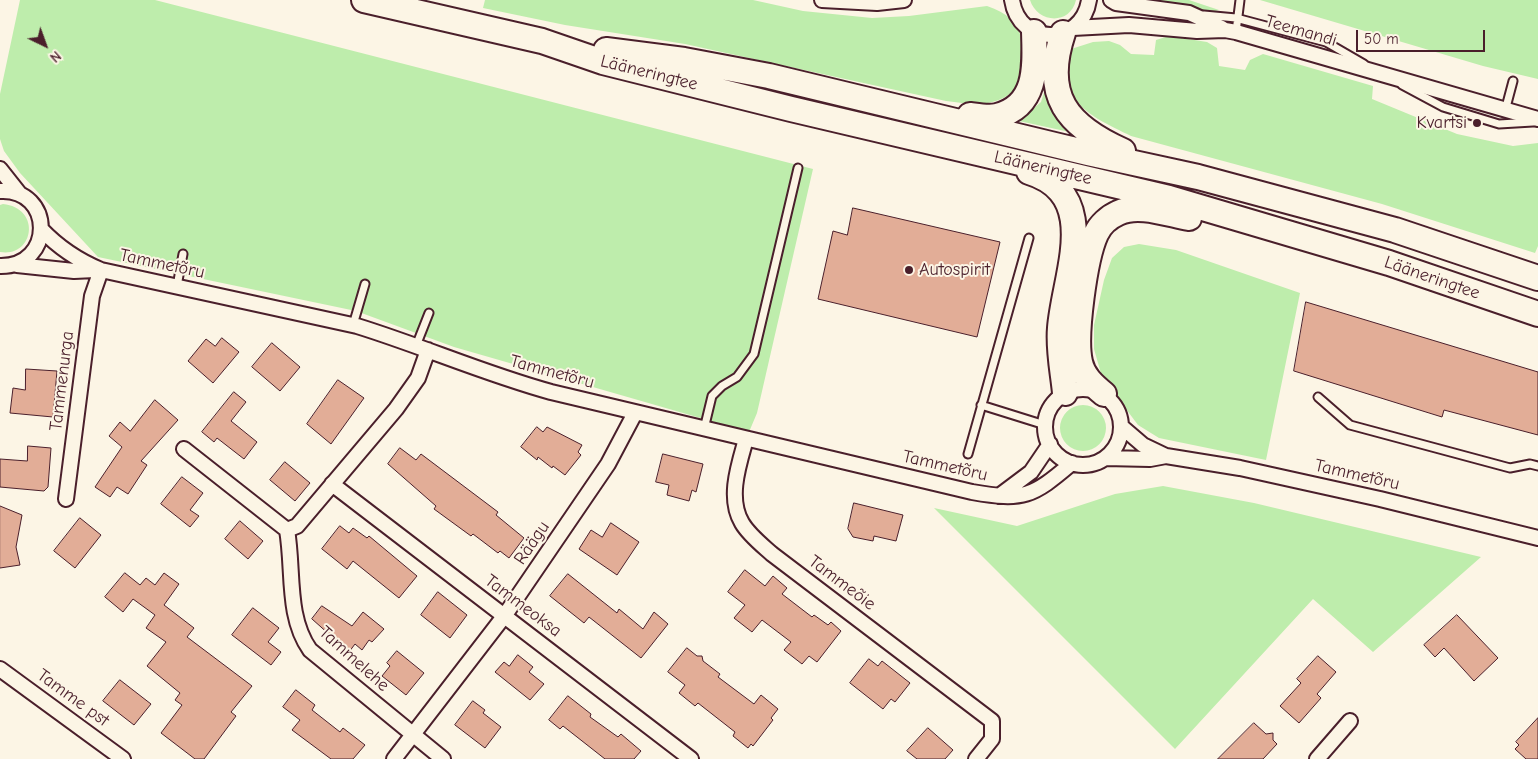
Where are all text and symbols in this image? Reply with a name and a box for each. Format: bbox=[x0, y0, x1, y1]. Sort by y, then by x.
street label: Teemandi bbox=[1263, 10, 1339, 52]
north arrow bbox=[20, 20, 70, 70]
scale bar bbox=[1358, 20, 1487, 52]
text: 50 m bbox=[1364, 30, 1399, 48]
text: N bbox=[46, 47, 64, 66]
street label: Lääneringtee bbox=[598, 50, 700, 96]
place label: Kvartsi bbox=[1417, 112, 1467, 134]
marker: Kvartsi bbox=[1471, 117, 1483, 129]
street label: Lääneringtee bbox=[992, 146, 1094, 190]
street label: Tammetõru bbox=[118, 244, 206, 284]
street label: Lääneringtee bbox=[1381, 252, 1483, 304]
place label: Autospirit bbox=[919, 259, 990, 281]
marker: Autospirit bbox=[903, 264, 915, 276]
street label: Tammenurga bbox=[45, 330, 79, 432]
street label: Tammetõru bbox=[508, 350, 596, 394]
street label: Tammetõru bbox=[901, 446, 989, 486]
street label: Tammetõru bbox=[1313, 455, 1401, 495]
street label: Räägu bbox=[510, 517, 554, 569]
street label: Tammeõie bbox=[804, 551, 880, 615]
street label: Tammeoksa bbox=[480, 570, 566, 642]
street label: Tammelehe bbox=[314, 622, 394, 696]
street label: Tamme pst bbox=[33, 665, 113, 731]

